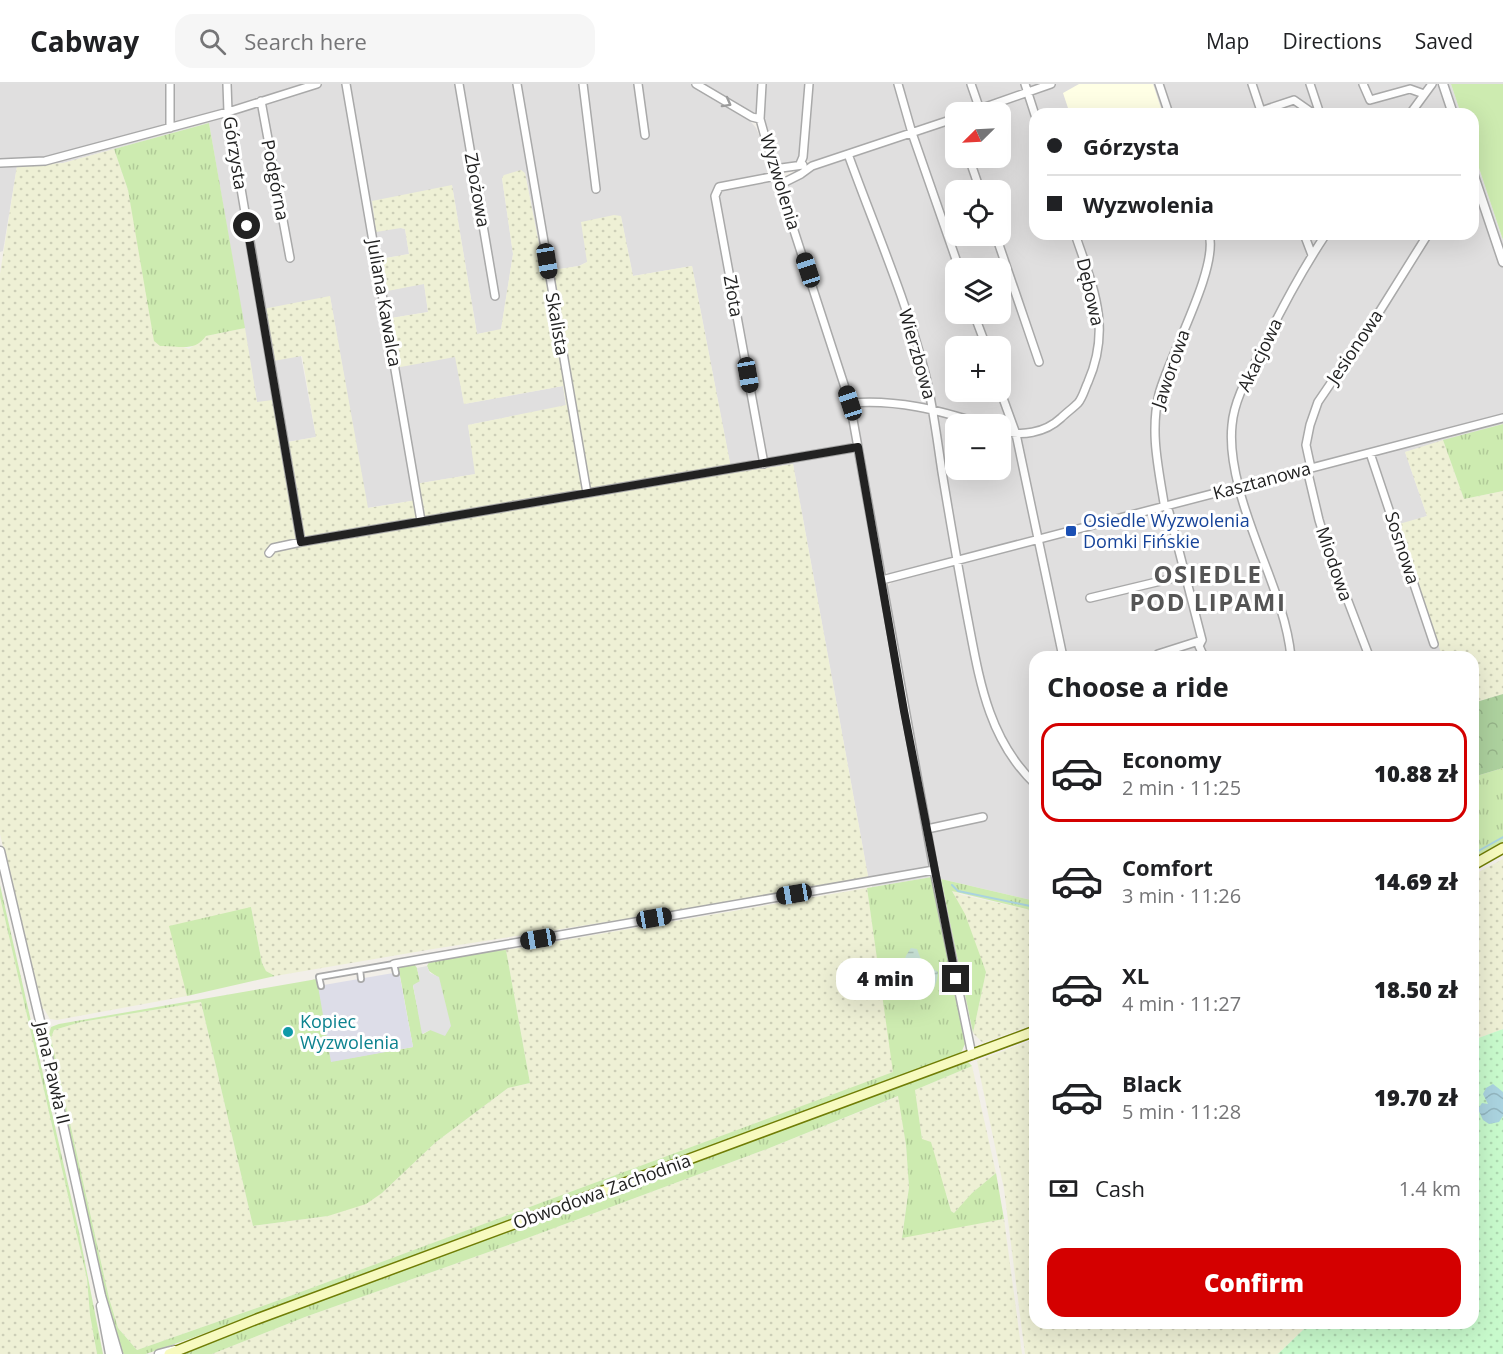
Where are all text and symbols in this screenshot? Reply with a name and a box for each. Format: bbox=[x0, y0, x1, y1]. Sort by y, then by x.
search box bbox=[175, 14, 595, 68]
text: Cabway bbox=[30, 22, 139, 60]
icon: search bbox=[196, 25, 229, 58]
text: Search here bbox=[244, 26, 367, 56]
text: Map bbox=[1206, 27, 1249, 55]
text: Directions bbox=[1282, 27, 1382, 55]
text: Saved bbox=[1415, 27, 1473, 55]
one-way arrow bbox=[721, 96, 732, 108]
north arrow bbox=[945, 102, 1011, 168]
map controls bbox=[945, 102, 1011, 480]
street label: Górzysta bbox=[218, 115, 254, 191]
street label: Wyzwolenia bbox=[755, 131, 807, 233]
text: Górzysta bbox=[1083, 131, 1180, 161]
street label: Podgórna bbox=[256, 137, 296, 222]
street label: Zbożowa bbox=[460, 151, 496, 229]
button: locate bbox=[945, 180, 1011, 246]
text: Wyzwolenia bbox=[1083, 189, 1214, 219]
route start bbox=[233, 212, 260, 239]
street label: Juliana Kawalca bbox=[362, 235, 408, 368]
car bbox=[535, 242, 559, 280]
car bbox=[794, 250, 822, 290]
street label: Dębowa bbox=[1072, 255, 1110, 328]
button: layers bbox=[945, 258, 1011, 324]
street label: Złota bbox=[719, 273, 749, 319]
street label: Skalista bbox=[541, 291, 575, 357]
street label: Jesionowa bbox=[1319, 305, 1388, 390]
street label: Wierzbowa bbox=[894, 306, 942, 402]
street label: Akacjowa bbox=[1231, 314, 1287, 395]
street label: Jaworowa bbox=[1145, 326, 1195, 413]
button: + bbox=[945, 336, 1011, 402]
car bbox=[736, 356, 760, 394]
car bbox=[836, 383, 864, 423]
button: − bbox=[945, 414, 1011, 480]
street label: Kasztanowa bbox=[1210, 455, 1313, 505]
place label: Osiedle Wyzwolenia Domki Fińskie bbox=[1083, 508, 1250, 553]
street label: Sosnowa bbox=[1380, 508, 1426, 587]
street label: Miodowa bbox=[1311, 523, 1359, 604]
marker: Osiedle Wyzwolenia Domki Fińskie bbox=[1064, 524, 1078, 538]
district label: OSIEDLE POD LIPAMI bbox=[1130, 557, 1286, 618]
text: Choose a ride bbox=[1047, 668, 1229, 705]
text: Economy bbox=[1122, 744, 1221, 774]
icon: car bbox=[1050, 746, 1104, 800]
text: 10.88 zł bbox=[1374, 758, 1458, 788]
text: 2 min · 11:25 bbox=[1122, 774, 1241, 801]
text: Comfort bbox=[1122, 852, 1213, 882]
icon: car bbox=[1050, 854, 1104, 908]
text: 14.69 zł bbox=[1374, 866, 1458, 896]
car bbox=[775, 882, 813, 906]
text: 3 min · 11:26 bbox=[1122, 882, 1241, 909]
car bbox=[635, 906, 673, 930]
car bbox=[519, 927, 557, 951]
callout: 4 min bbox=[836, 958, 935, 1000]
text: XL bbox=[1122, 960, 1149, 990]
icon: car bbox=[1050, 962, 1104, 1016]
text: 4 min bbox=[857, 965, 914, 992]
route end bbox=[942, 965, 969, 992]
text: 18.50 zł bbox=[1374, 974, 1458, 1004]
text: 4 min · 11:27 bbox=[1122, 990, 1241, 1017]
place label: Kopiec Wyzwolenia bbox=[300, 1009, 399, 1054]
street label: Jana Pawła II bbox=[29, 1017, 76, 1126]
marker: Kopiec Wyzwolenia bbox=[281, 1025, 295, 1039]
text: Black bbox=[1122, 1068, 1182, 1098]
icon: car bbox=[1050, 1070, 1104, 1124]
text: 19.70 zł bbox=[1374, 1082, 1458, 1112]
text: 5 min · 11:28 bbox=[1122, 1098, 1241, 1125]
street label: Obwodowa Zachodnia bbox=[509, 1148, 694, 1234]
icon: cash bbox=[1047, 1172, 1080, 1205]
text: Cash bbox=[1095, 1173, 1145, 1203]
text: 1.4 km bbox=[1399, 1175, 1461, 1202]
button: Confirm bbox=[1047, 1248, 1461, 1317]

